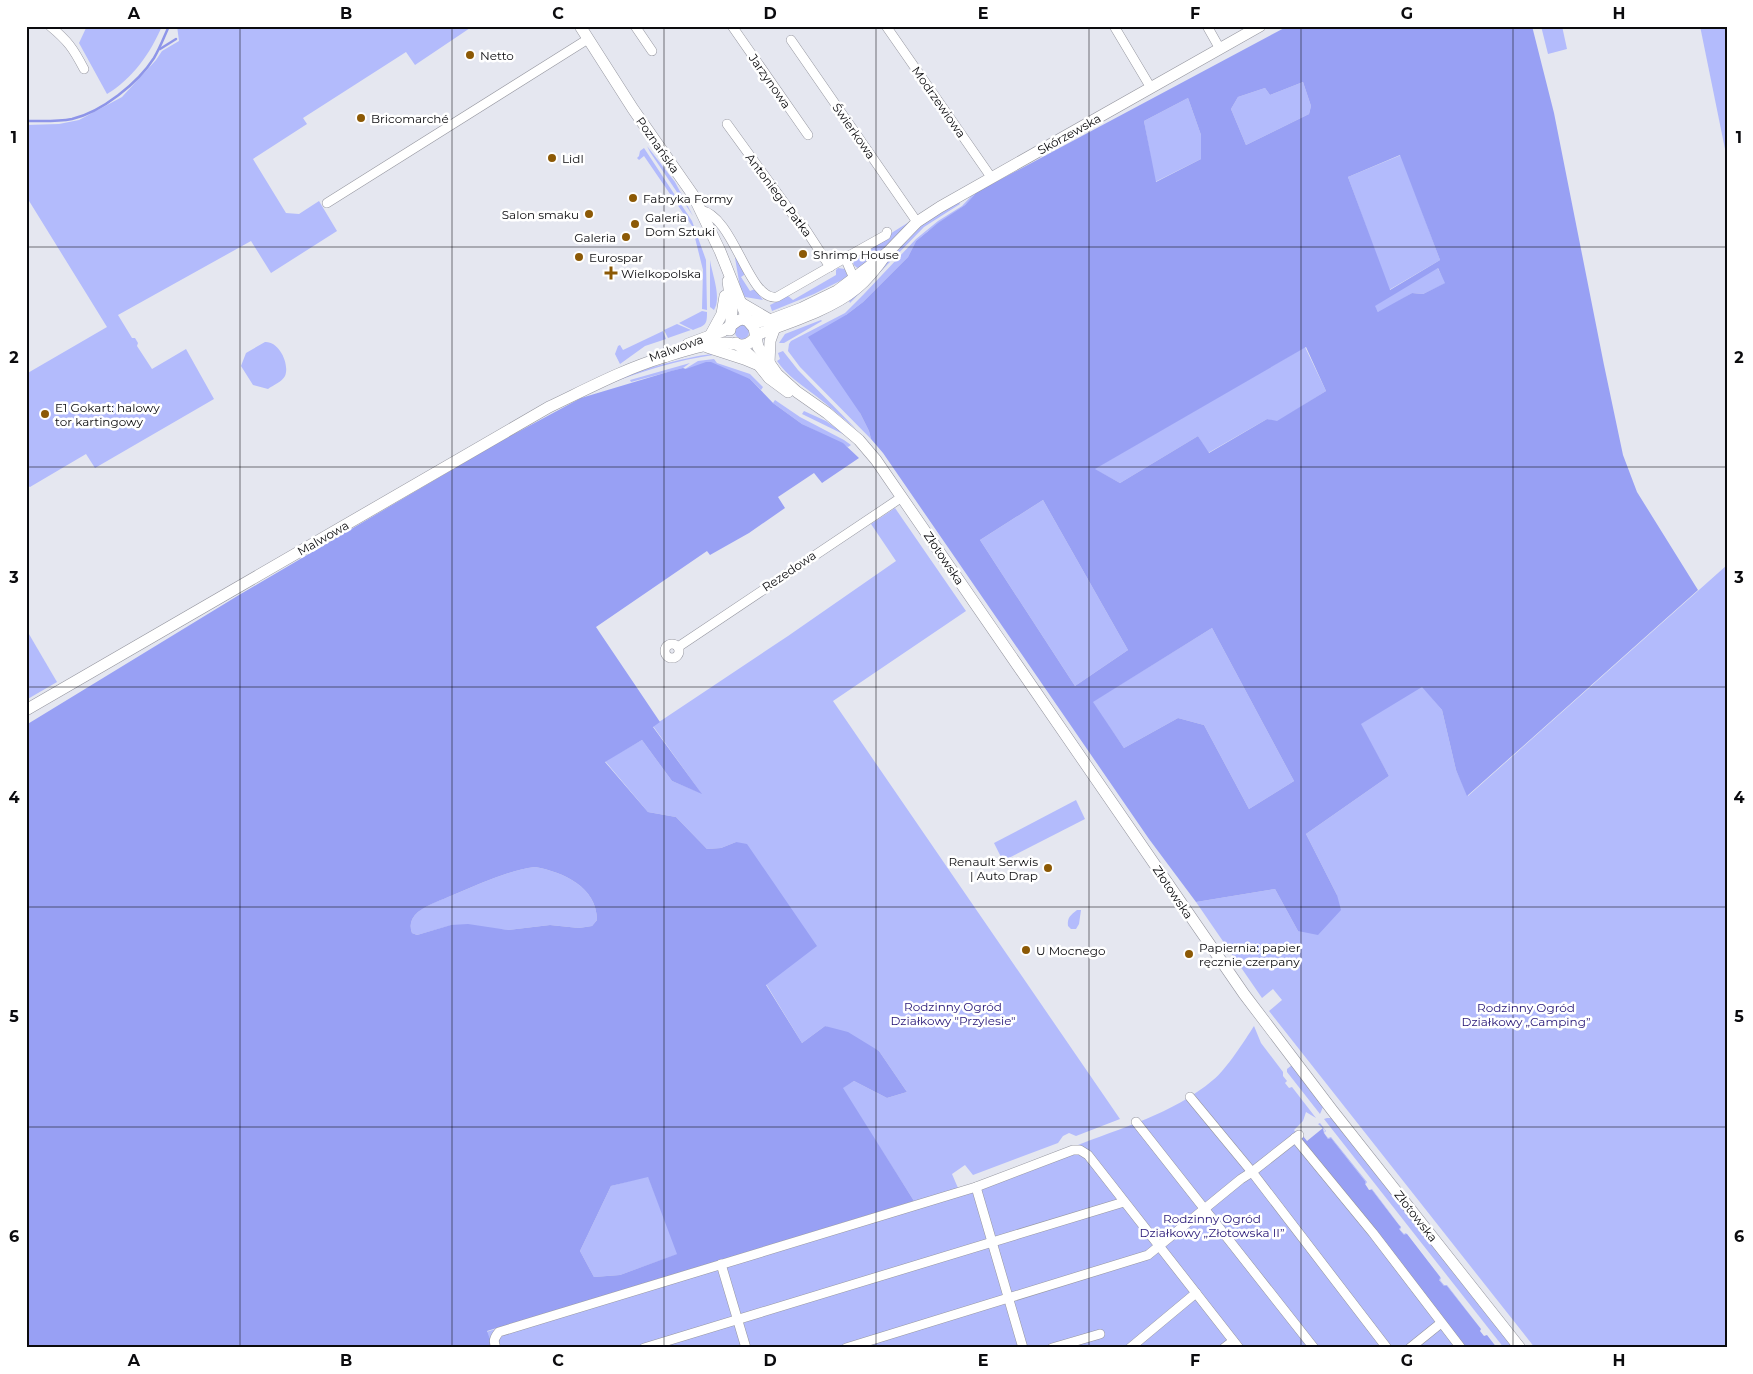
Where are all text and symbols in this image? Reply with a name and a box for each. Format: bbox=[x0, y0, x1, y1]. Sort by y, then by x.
text: A bbox=[127, 4, 141, 23]
text: B bbox=[340, 4, 352, 23]
text: C bbox=[552, 4, 564, 23]
text: D bbox=[763, 4, 777, 23]
text: E bbox=[978, 4, 988, 23]
text: F bbox=[1190, 4, 1200, 23]
text: G bbox=[1401, 4, 1413, 23]
text: H bbox=[1613, 4, 1625, 23]
place label: Netto bbox=[480, 48, 514, 63]
marker: Netto bbox=[464, 49, 476, 61]
street label: Jarzynowa bbox=[745, 50, 794, 111]
street label: Modrzewiowa bbox=[909, 63, 969, 141]
street label: Świerkowa bbox=[829, 100, 879, 162]
street label: Skórzewska bbox=[1035, 110, 1103, 158]
place label: Bricomarché bbox=[371, 111, 449, 126]
marker: Bricomarché bbox=[355, 112, 367, 124]
street label: Poznańska bbox=[633, 114, 683, 176]
text: 1 bbox=[11, 128, 17, 147]
text: 1 bbox=[1736, 128, 1742, 147]
street label: Antoniego Patka bbox=[743, 150, 815, 240]
place label: Lidl bbox=[562, 151, 584, 166]
marker: Lidl bbox=[546, 152, 558, 164]
place label: Fabryka Formy bbox=[643, 191, 733, 206]
marker: Fabryka Formy bbox=[627, 192, 639, 204]
place label: Salon smaku bbox=[502, 207, 579, 222]
marker: Salon smaku bbox=[583, 208, 595, 220]
place label: Galeria Dom Sztuki bbox=[645, 210, 715, 239]
marker: Galeria Dom Sztuki bbox=[629, 218, 641, 230]
place label: Galeria bbox=[574, 230, 616, 245]
marker: Galeria bbox=[620, 231, 632, 243]
place label: Shrimp House bbox=[813, 247, 899, 262]
marker: Shrimp House bbox=[797, 248, 809, 260]
place label: Eurospar bbox=[589, 250, 643, 265]
marker: Eurospar bbox=[573, 251, 585, 263]
place label: Wielkopolska bbox=[621, 266, 701, 281]
marker: Wielkopolska bbox=[605, 267, 617, 279]
street label: Malwowa bbox=[647, 331, 705, 365]
text: 2 bbox=[9, 348, 19, 367]
text: 2 bbox=[1734, 348, 1744, 367]
place label: E1 Gokart: halowy tor kartingowy bbox=[55, 400, 160, 429]
marker: E1 Gokart: halowy tor kartingowy bbox=[39, 408, 51, 420]
street label: Malwowa bbox=[295, 517, 351, 559]
street label: Złotowska bbox=[921, 528, 967, 588]
street label: Rezedowa bbox=[759, 547, 819, 595]
text: 3 bbox=[8, 568, 19, 587]
text: 3 bbox=[1733, 568, 1744, 587]
text: 4 bbox=[8, 788, 20, 807]
text: 4 bbox=[1733, 788, 1745, 807]
place label: Renault Serwis | Auto Drap bbox=[948, 854, 1038, 883]
marker: Renault Serwis | Auto Drap bbox=[1042, 862, 1054, 874]
street label: Złotowska bbox=[1150, 862, 1196, 922]
place label: Papiernia: papier ręcznie czerpany bbox=[1199, 940, 1301, 969]
place label: U Mocnego bbox=[1036, 943, 1106, 958]
marker: U Mocnego bbox=[1020, 944, 1032, 956]
marker: Papiernia: papier ręcznie czerpany bbox=[1183, 948, 1195, 960]
park label: Rodzinny Ogród Działkowy "Przylesie" bbox=[890, 999, 1016, 1028]
park label: Rodzinny Ogród Działkowy „Camping” bbox=[1462, 1000, 1590, 1029]
text: 5 bbox=[9, 1007, 19, 1026]
text: 5 bbox=[1734, 1007, 1744, 1026]
street label: Złotowska bbox=[1391, 1187, 1441, 1245]
park label: Rodzinny Ogród Działkowy „Złotowska II” bbox=[1139, 1211, 1285, 1240]
text: 6 bbox=[9, 1227, 19, 1246]
text: 6 bbox=[1734, 1227, 1744, 1246]
text: A bbox=[127, 1351, 141, 1370]
text: B bbox=[340, 1351, 352, 1370]
text: C bbox=[552, 1351, 564, 1370]
text: D bbox=[763, 1351, 777, 1370]
text: E bbox=[978, 1351, 988, 1370]
text: F bbox=[1190, 1351, 1200, 1370]
text: G bbox=[1401, 1351, 1413, 1370]
text: H bbox=[1613, 1351, 1625, 1370]

